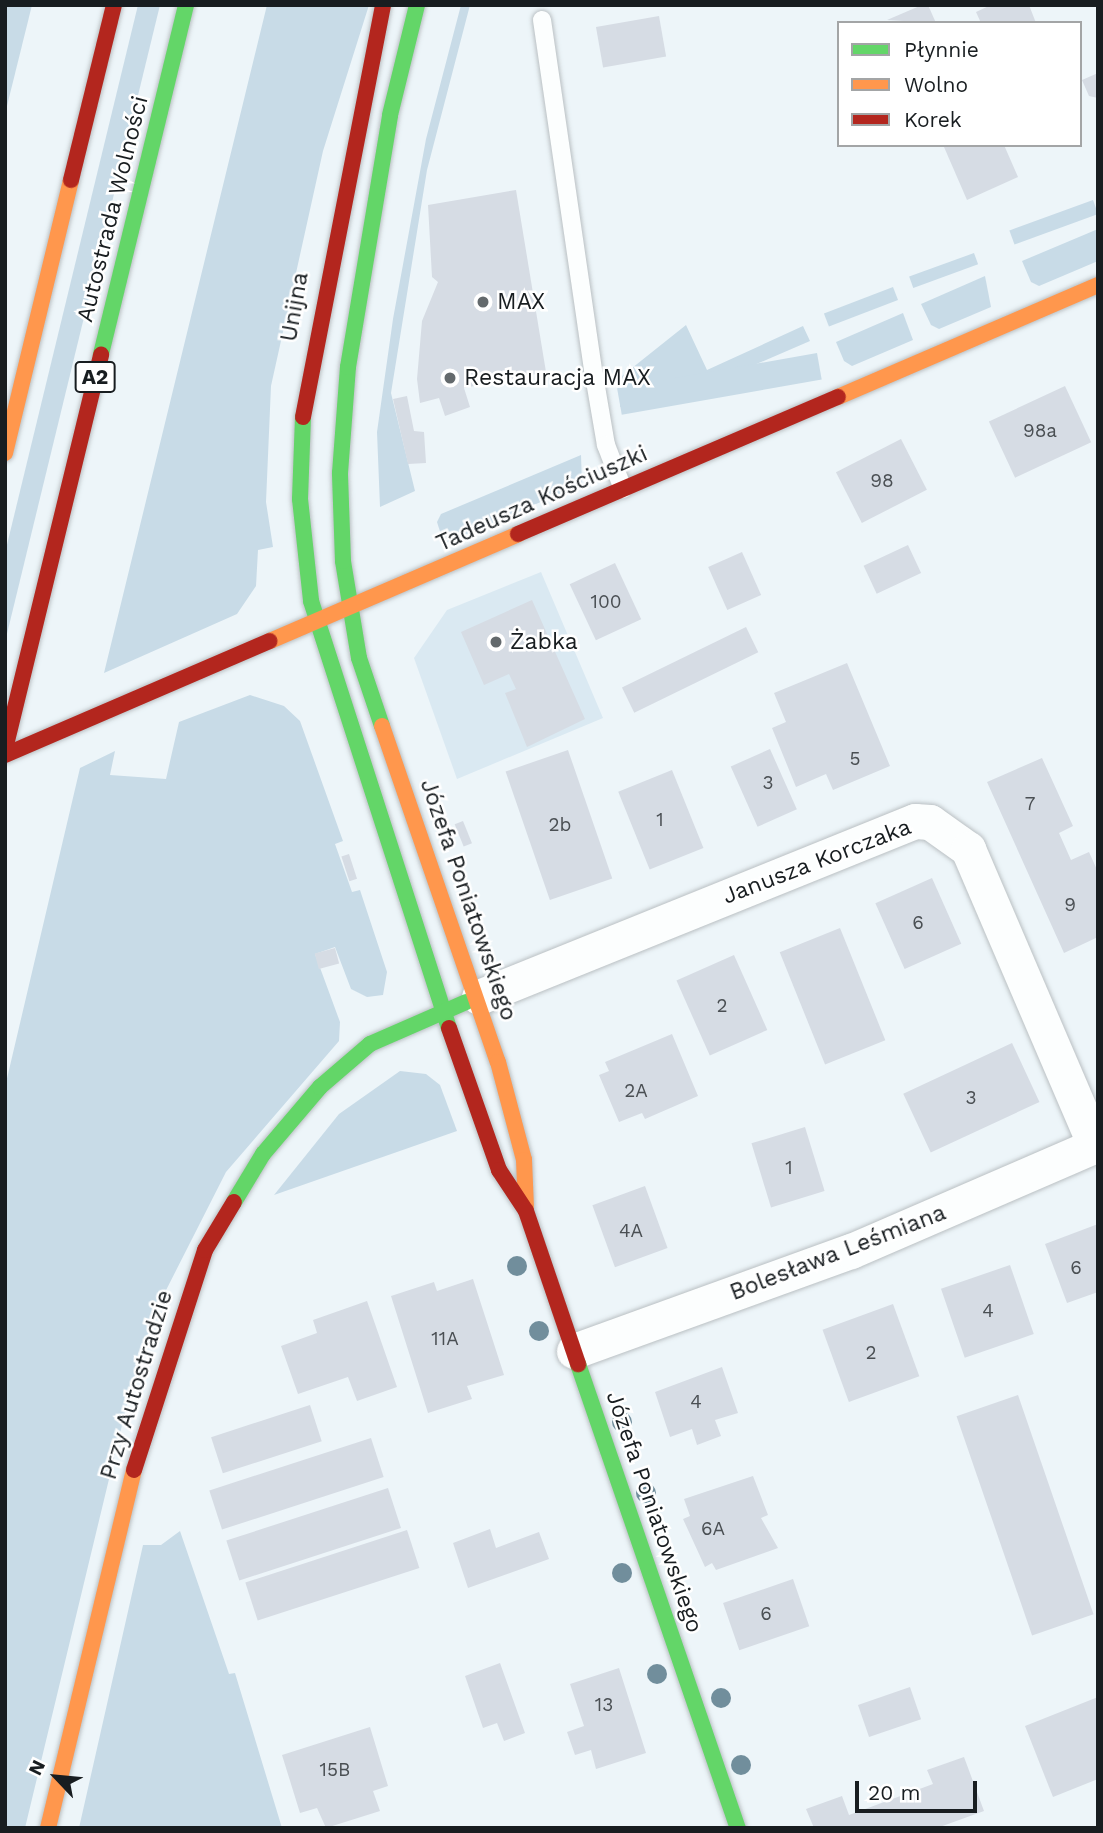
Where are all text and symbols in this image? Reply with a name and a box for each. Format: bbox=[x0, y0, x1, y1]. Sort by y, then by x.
legend bbox=[837, 21, 1082, 147]
text: Płynnie bbox=[904, 37, 979, 62]
text: Wolno bbox=[904, 72, 968, 97]
street label: Autostrada Wolności bbox=[71, 93, 155, 325]
text: Korek bbox=[904, 107, 962, 132]
street label: Unijna bbox=[275, 270, 315, 344]
place label: MAX bbox=[497, 288, 545, 316]
marker: MAX bbox=[475, 294, 491, 310]
road number: A2 bbox=[74, 360, 116, 394]
place label: Restauracja MAX bbox=[464, 364, 651, 392]
marker: Restauracja MAX bbox=[442, 370, 458, 386]
house number: 98a bbox=[1023, 420, 1057, 442]
street label: Tadeusza Kościuszki bbox=[432, 440, 652, 558]
house number: 98 bbox=[870, 470, 894, 492]
house number: 100 bbox=[590, 591, 622, 613]
place label: Żabka bbox=[510, 628, 578, 656]
marker: Żabka bbox=[488, 634, 504, 650]
house number: 5 bbox=[849, 748, 861, 770]
house number: 3 bbox=[762, 772, 774, 794]
street label: Józefa Poniatowskiego bbox=[414, 775, 522, 1025]
house number: 7 bbox=[1025, 793, 1035, 815]
house number: 1 bbox=[656, 809, 664, 831]
street label: Janusza Korczaka bbox=[719, 813, 915, 911]
house number: 2b bbox=[549, 814, 571, 836]
house number: 9 bbox=[1064, 894, 1076, 916]
house number: 6 bbox=[912, 912, 924, 934]
house number: 2 bbox=[716, 995, 728, 1017]
house number: 2A bbox=[624, 1080, 648, 1102]
house number: 3 bbox=[965, 1087, 977, 1109]
house number: 1 bbox=[785, 1157, 793, 1179]
street label: Bolesława Leśmiana bbox=[726, 1199, 950, 1307]
house number: 4A bbox=[619, 1220, 643, 1242]
house number: 6 bbox=[1070, 1257, 1082, 1279]
street label: Przy Autostradzie bbox=[95, 1286, 179, 1484]
house number: 4 bbox=[982, 1300, 994, 1322]
house number: 11A bbox=[431, 1328, 459, 1350]
house number: 2 bbox=[865, 1342, 877, 1364]
street label: Józefa Poniatowskiego bbox=[600, 1387, 708, 1637]
house number: 4 bbox=[690, 1391, 702, 1413]
house number: 6A bbox=[701, 1518, 725, 1540]
house number: 6 bbox=[760, 1603, 772, 1625]
house number: 13 bbox=[595, 1694, 613, 1716]
north arrow bbox=[21, 1742, 91, 1812]
text: N bbox=[23, 1756, 50, 1779]
house number: 15B bbox=[320, 1759, 350, 1781]
scale bar bbox=[858, 1766, 981, 1810]
text: 20 m bbox=[868, 1780, 920, 1805]

